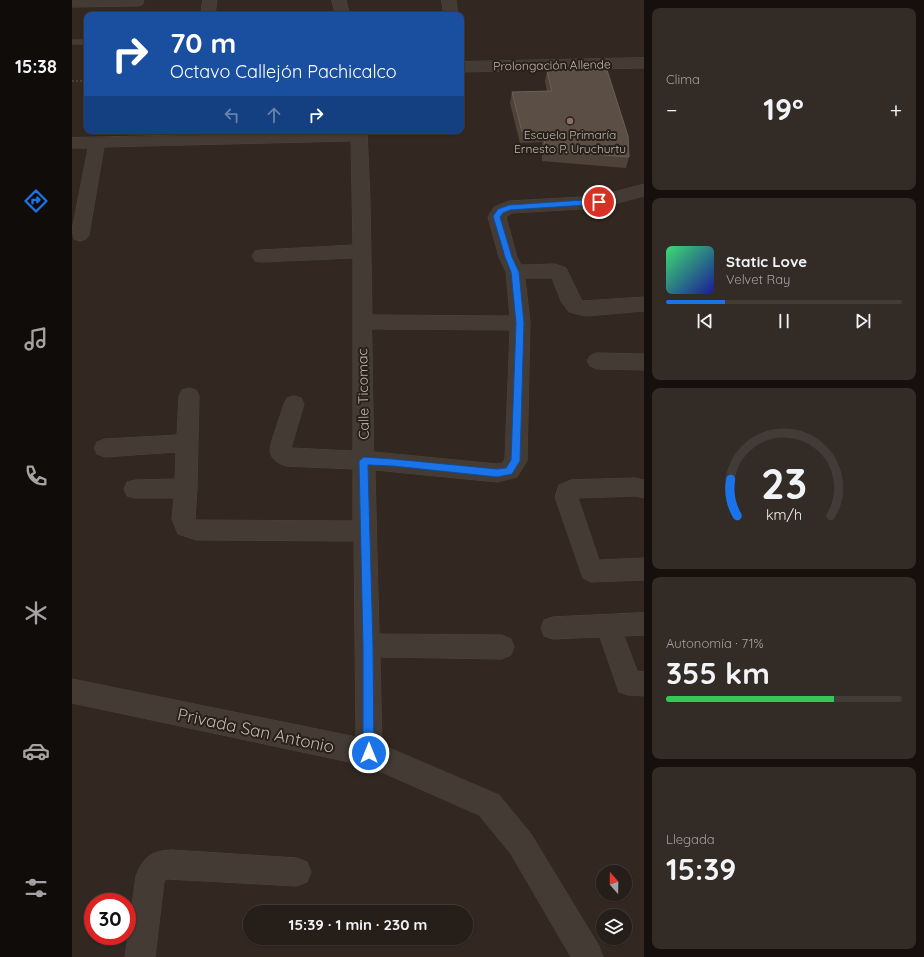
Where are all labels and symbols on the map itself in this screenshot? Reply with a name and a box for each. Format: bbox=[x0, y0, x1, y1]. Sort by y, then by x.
street label: Prolongación Allende bbox=[493, 56, 611, 74]
marker: Escuela Primaría Ernesto P. Uruchurtu bbox=[565, 116, 575, 126]
place label: Escuela Primaría Ernesto P. Uruchurtu bbox=[514, 127, 626, 156]
pin bbox=[582, 185, 616, 219]
street label: Calle Ticomac bbox=[353, 348, 373, 440]
street label: Privada San Antonio bbox=[176, 703, 336, 757]
position arrow bbox=[348, 732, 390, 774]
north arrow bbox=[596, 865, 632, 901]
speed limit sign: 30 bbox=[84, 893, 136, 945]

